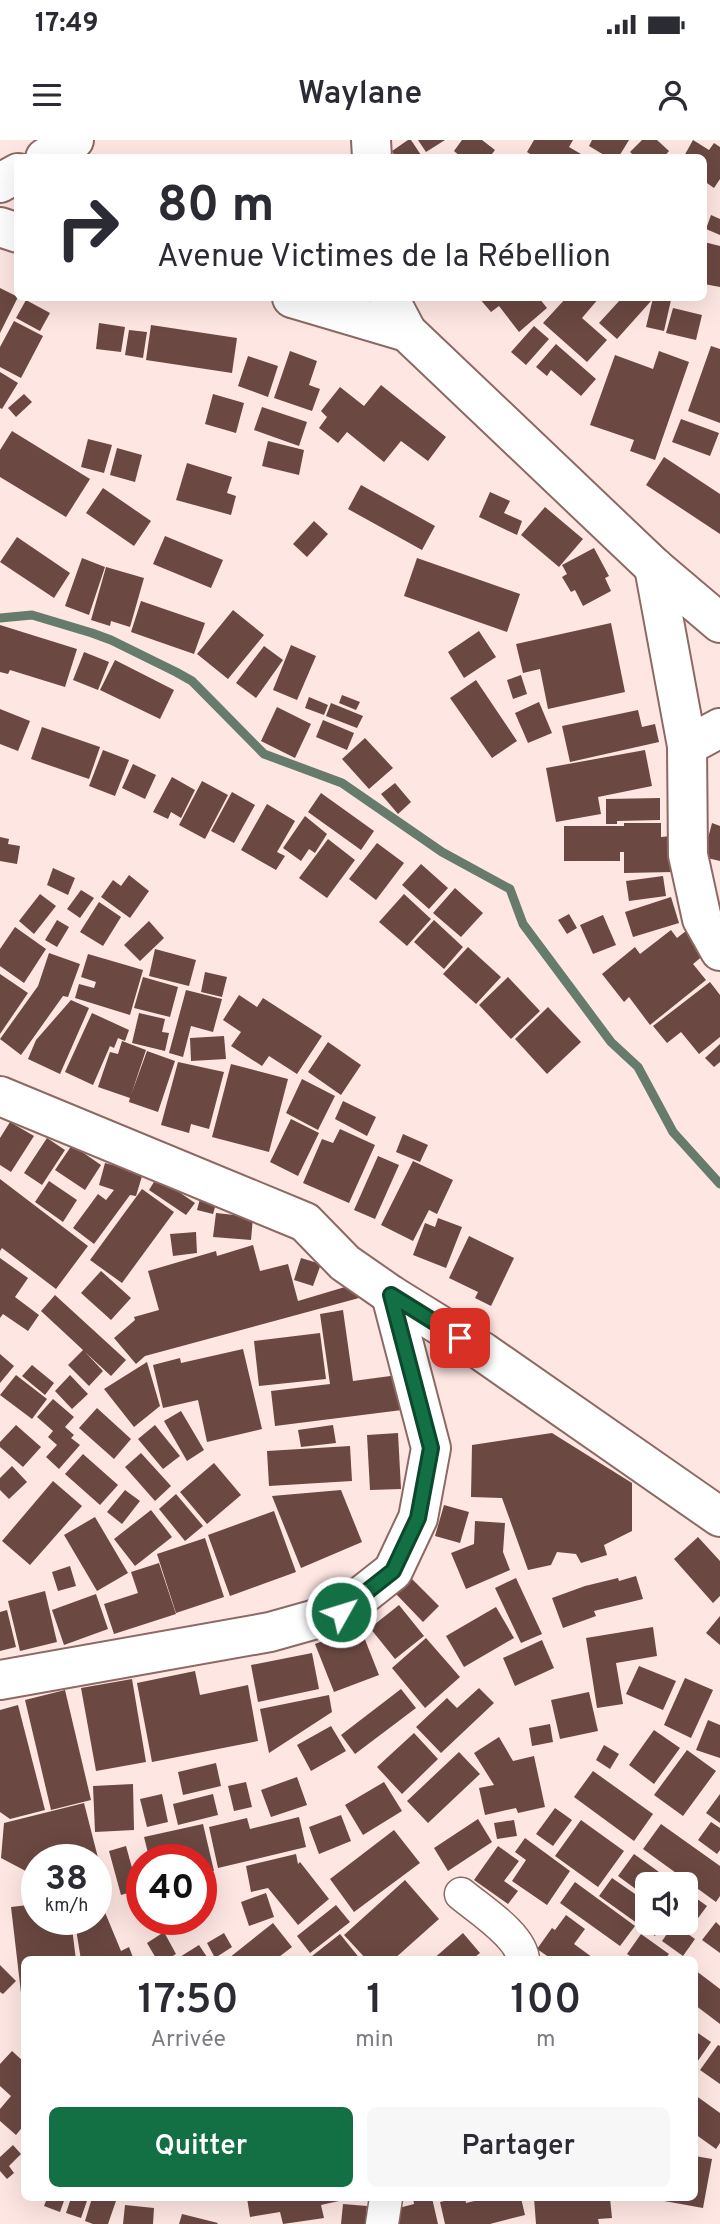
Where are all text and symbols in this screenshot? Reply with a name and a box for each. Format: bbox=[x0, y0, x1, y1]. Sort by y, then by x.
text: 17:49 bbox=[35, 8, 98, 41]
text: Waylane bbox=[298, 75, 422, 115]
icon: menu bbox=[28, 76, 66, 114]
icon: person bbox=[654, 76, 692, 114]
text: 80 m bbox=[157, 177, 274, 239]
icon: right bbox=[42, 182, 133, 273]
text: Avenue Victimes de la Rébellion bbox=[157, 238, 611, 278]
pin bbox=[430, 1308, 490, 1368]
icon: arrive bbox=[441, 1319, 479, 1357]
position arrow bbox=[304, 1575, 378, 1649]
speed limit sign: 40 bbox=[126, 1844, 217, 1935]
text: 38 bbox=[45, 1858, 88, 1902]
map controls bbox=[635, 1872, 698, 1935]
button: sound bbox=[635, 1872, 698, 1935]
text: km/h bbox=[45, 1895, 88, 1918]
text: 17:50 bbox=[138, 1975, 239, 2028]
text: 1 bbox=[366, 1975, 383, 2028]
text: 100 bbox=[510, 1975, 581, 2028]
text: Arrivée bbox=[150, 2026, 226, 2055]
text: min bbox=[355, 2026, 394, 2055]
text: m bbox=[536, 2026, 556, 2055]
button: Quitter bbox=[49, 2107, 353, 2187]
button: Partager bbox=[367, 2107, 670, 2187]

